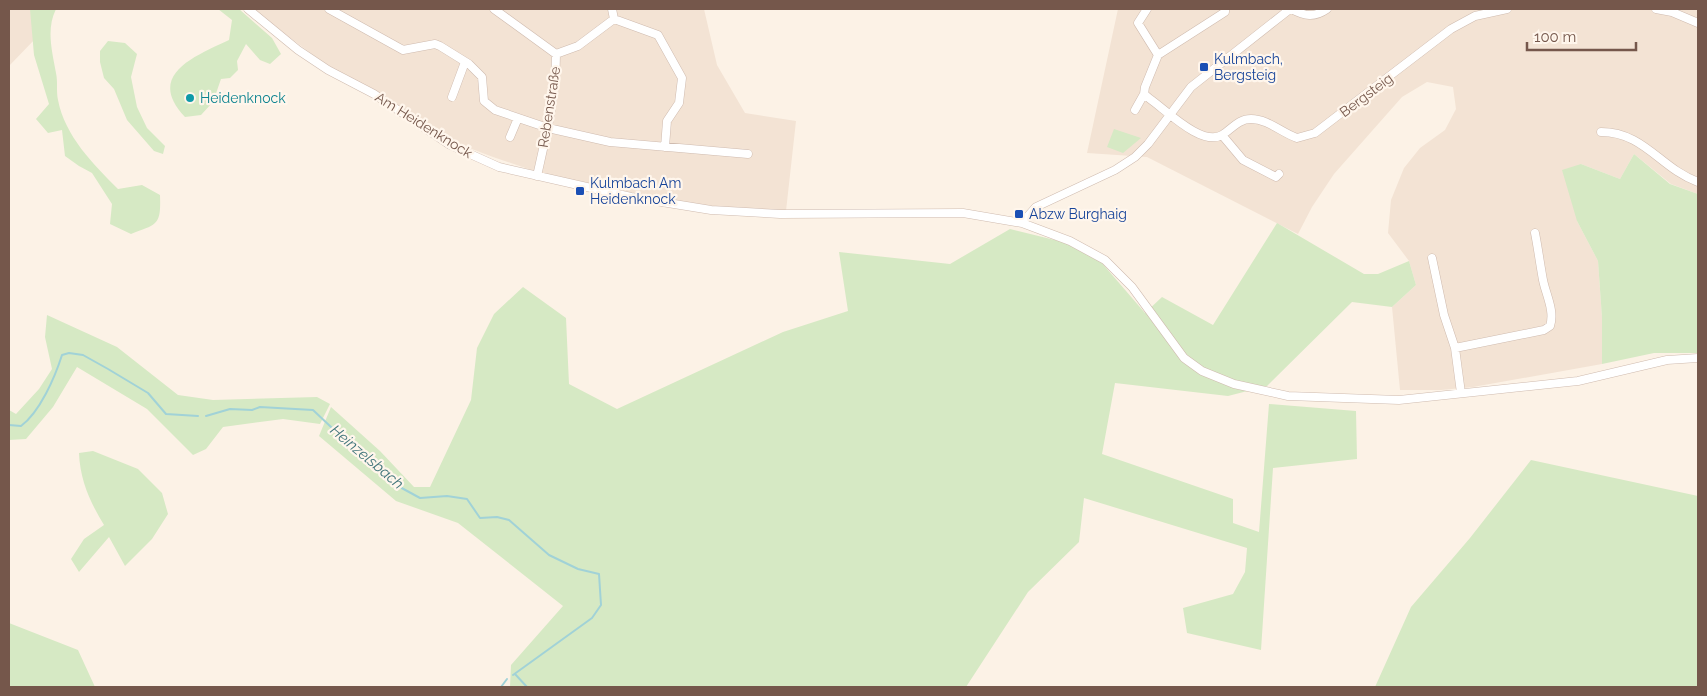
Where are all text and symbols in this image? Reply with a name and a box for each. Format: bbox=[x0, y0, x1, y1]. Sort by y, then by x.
scale bar bbox=[1527, 20, 1636, 52]
text: 100 m bbox=[1534, 28, 1576, 46]
place label: Kulmbach, Bergsteig bbox=[1214, 51, 1283, 83]
marker: Kulmbach, Bergsteig bbox=[1198, 61, 1210, 73]
street label: Rebenstraße bbox=[535, 65, 563, 149]
street label: Bergsteig bbox=[1336, 70, 1396, 120]
street label: Am Heidenknock bbox=[372, 89, 476, 162]
place label: Heidenknock bbox=[200, 90, 286, 106]
marker: Heidenknock bbox=[184, 92, 196, 104]
place label: Kulmbach Am Heidenknock bbox=[590, 175, 681, 207]
marker: Kulmbach Am Heidenknock bbox=[574, 185, 586, 197]
place label: Abzw Burghaig bbox=[1029, 206, 1127, 222]
marker: Abzw Burghaig bbox=[1013, 208, 1025, 220]
water label: Heinzelsbach bbox=[327, 421, 407, 493]

